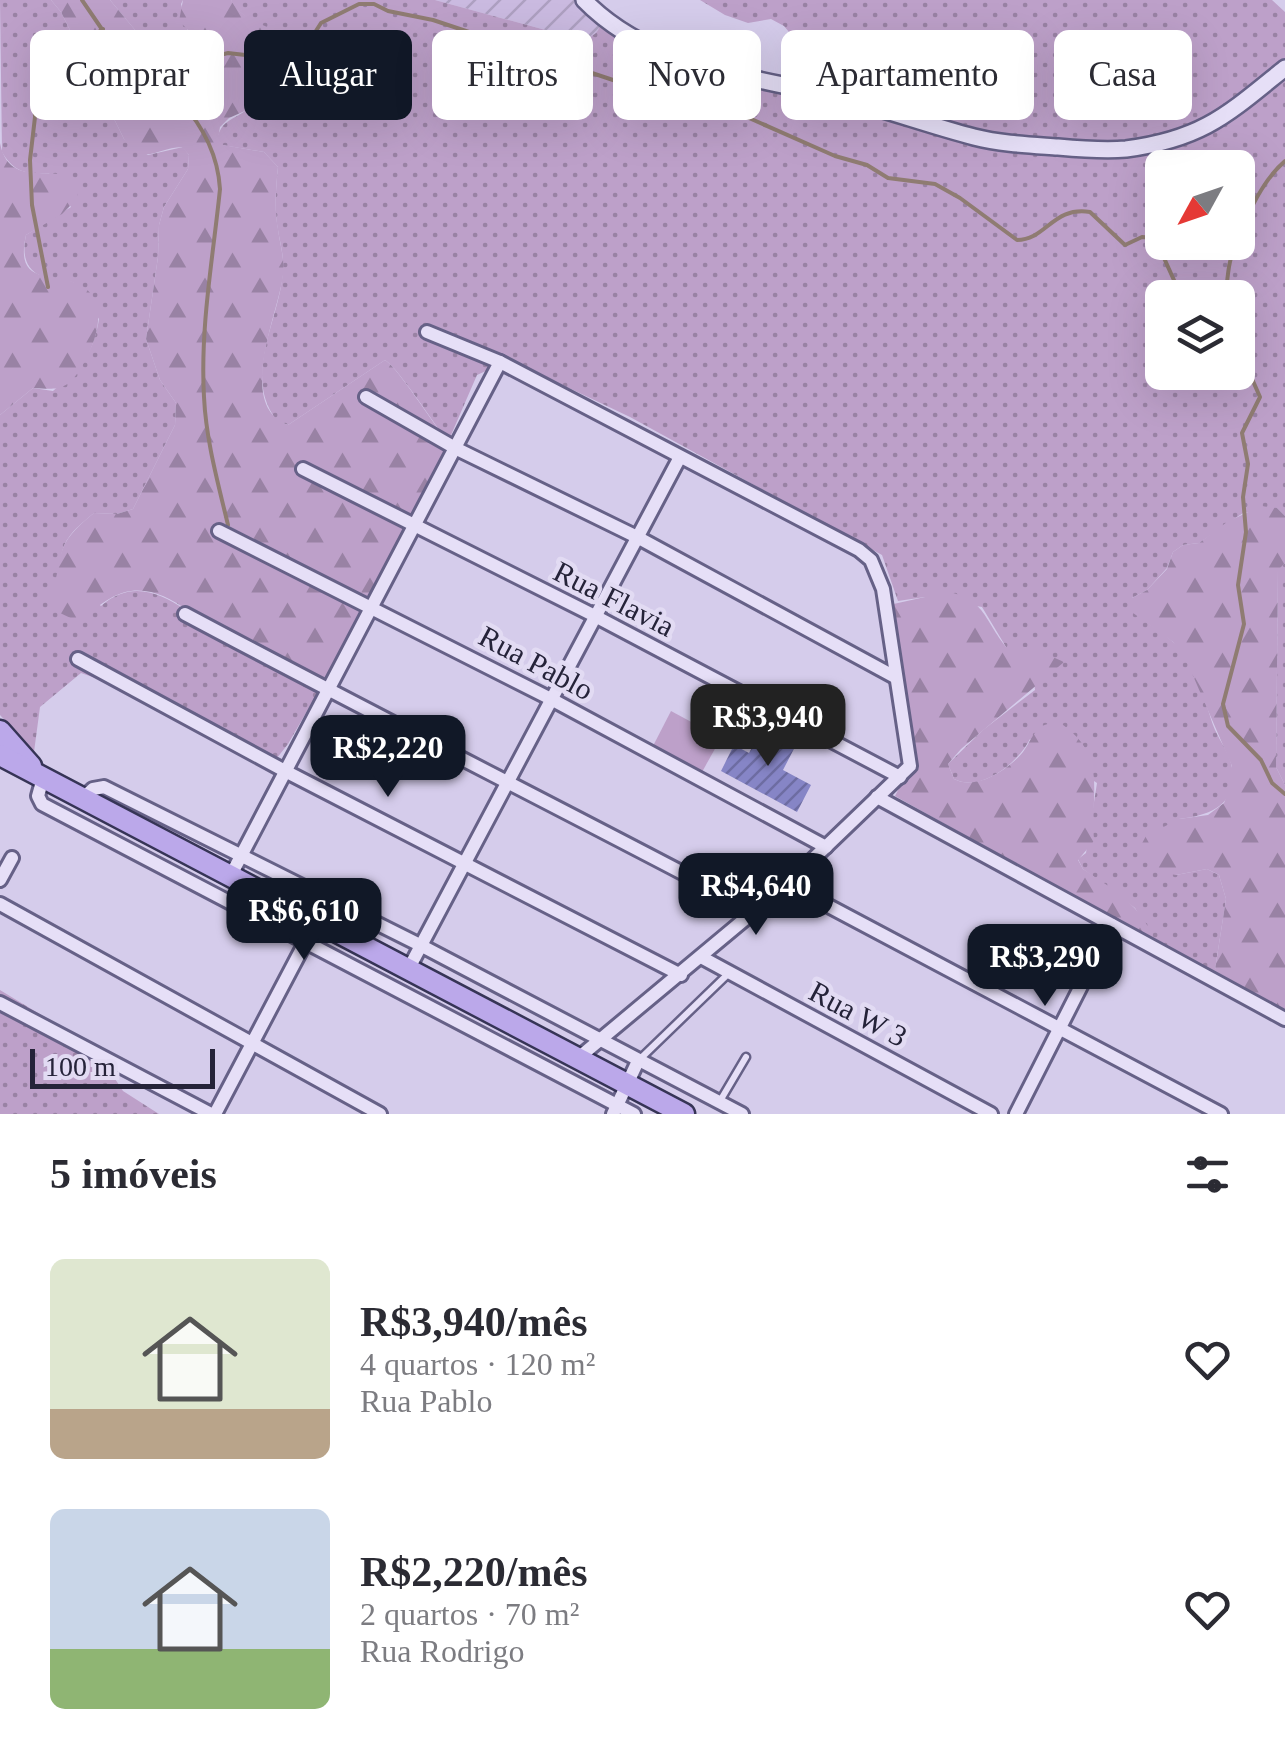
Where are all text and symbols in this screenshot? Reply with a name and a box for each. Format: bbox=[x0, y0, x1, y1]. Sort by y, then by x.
chip: Comprar bbox=[30, 30, 224, 120]
chip: Alugar bbox=[244, 30, 412, 120]
chip: Filtros bbox=[432, 30, 593, 120]
chip: Novo bbox=[613, 30, 761, 120]
chip: Apartamento bbox=[781, 30, 1034, 120]
chip: Casa bbox=[1054, 30, 1192, 120]
north arrow bbox=[1145, 150, 1255, 260]
map controls bbox=[1145, 150, 1255, 390]
button: layers bbox=[1145, 280, 1255, 390]
street label: Rua Flavia bbox=[548, 554, 680, 643]
street label: Rua Pablo bbox=[474, 619, 599, 706]
pin: R$3,940 bbox=[676, 684, 860, 769]
text: R$3,940 bbox=[712, 698, 824, 734]
pin: R$2,220 bbox=[296, 715, 480, 800]
text: R$2,220 bbox=[332, 729, 444, 765]
pin: R$4,640 bbox=[664, 853, 848, 938]
text: R$4,640 bbox=[700, 867, 812, 903]
pin: R$6,610 bbox=[212, 878, 396, 963]
text: R$6,610 bbox=[248, 892, 360, 928]
pin: R$3,290 bbox=[953, 924, 1137, 1009]
text: R$3,290 bbox=[989, 938, 1101, 974]
street label: Rua W 3 bbox=[804, 974, 913, 1053]
scale bar bbox=[30, 1044, 215, 1088]
text: 100 m bbox=[45, 1051, 116, 1082]
icon: filters bbox=[1180, 1147, 1235, 1202]
text: 5 imóveis bbox=[50, 1151, 217, 1197]
icon: home bbox=[130, 1299, 250, 1419]
text: R$3,940/mês bbox=[360, 1299, 587, 1345]
icon: heart bbox=[1180, 1332, 1235, 1387]
text: 4 quartos · 120 m² bbox=[360, 1346, 595, 1382]
text: Rua Pablo bbox=[360, 1383, 492, 1419]
icon: home bbox=[130, 1549, 250, 1669]
text: R$2,220/mês bbox=[360, 1549, 587, 1595]
icon: heart bbox=[1180, 1582, 1235, 1637]
text: 2 quartos · 70 m² bbox=[360, 1596, 579, 1632]
text: Rua Rodrigo bbox=[360, 1633, 524, 1669]

